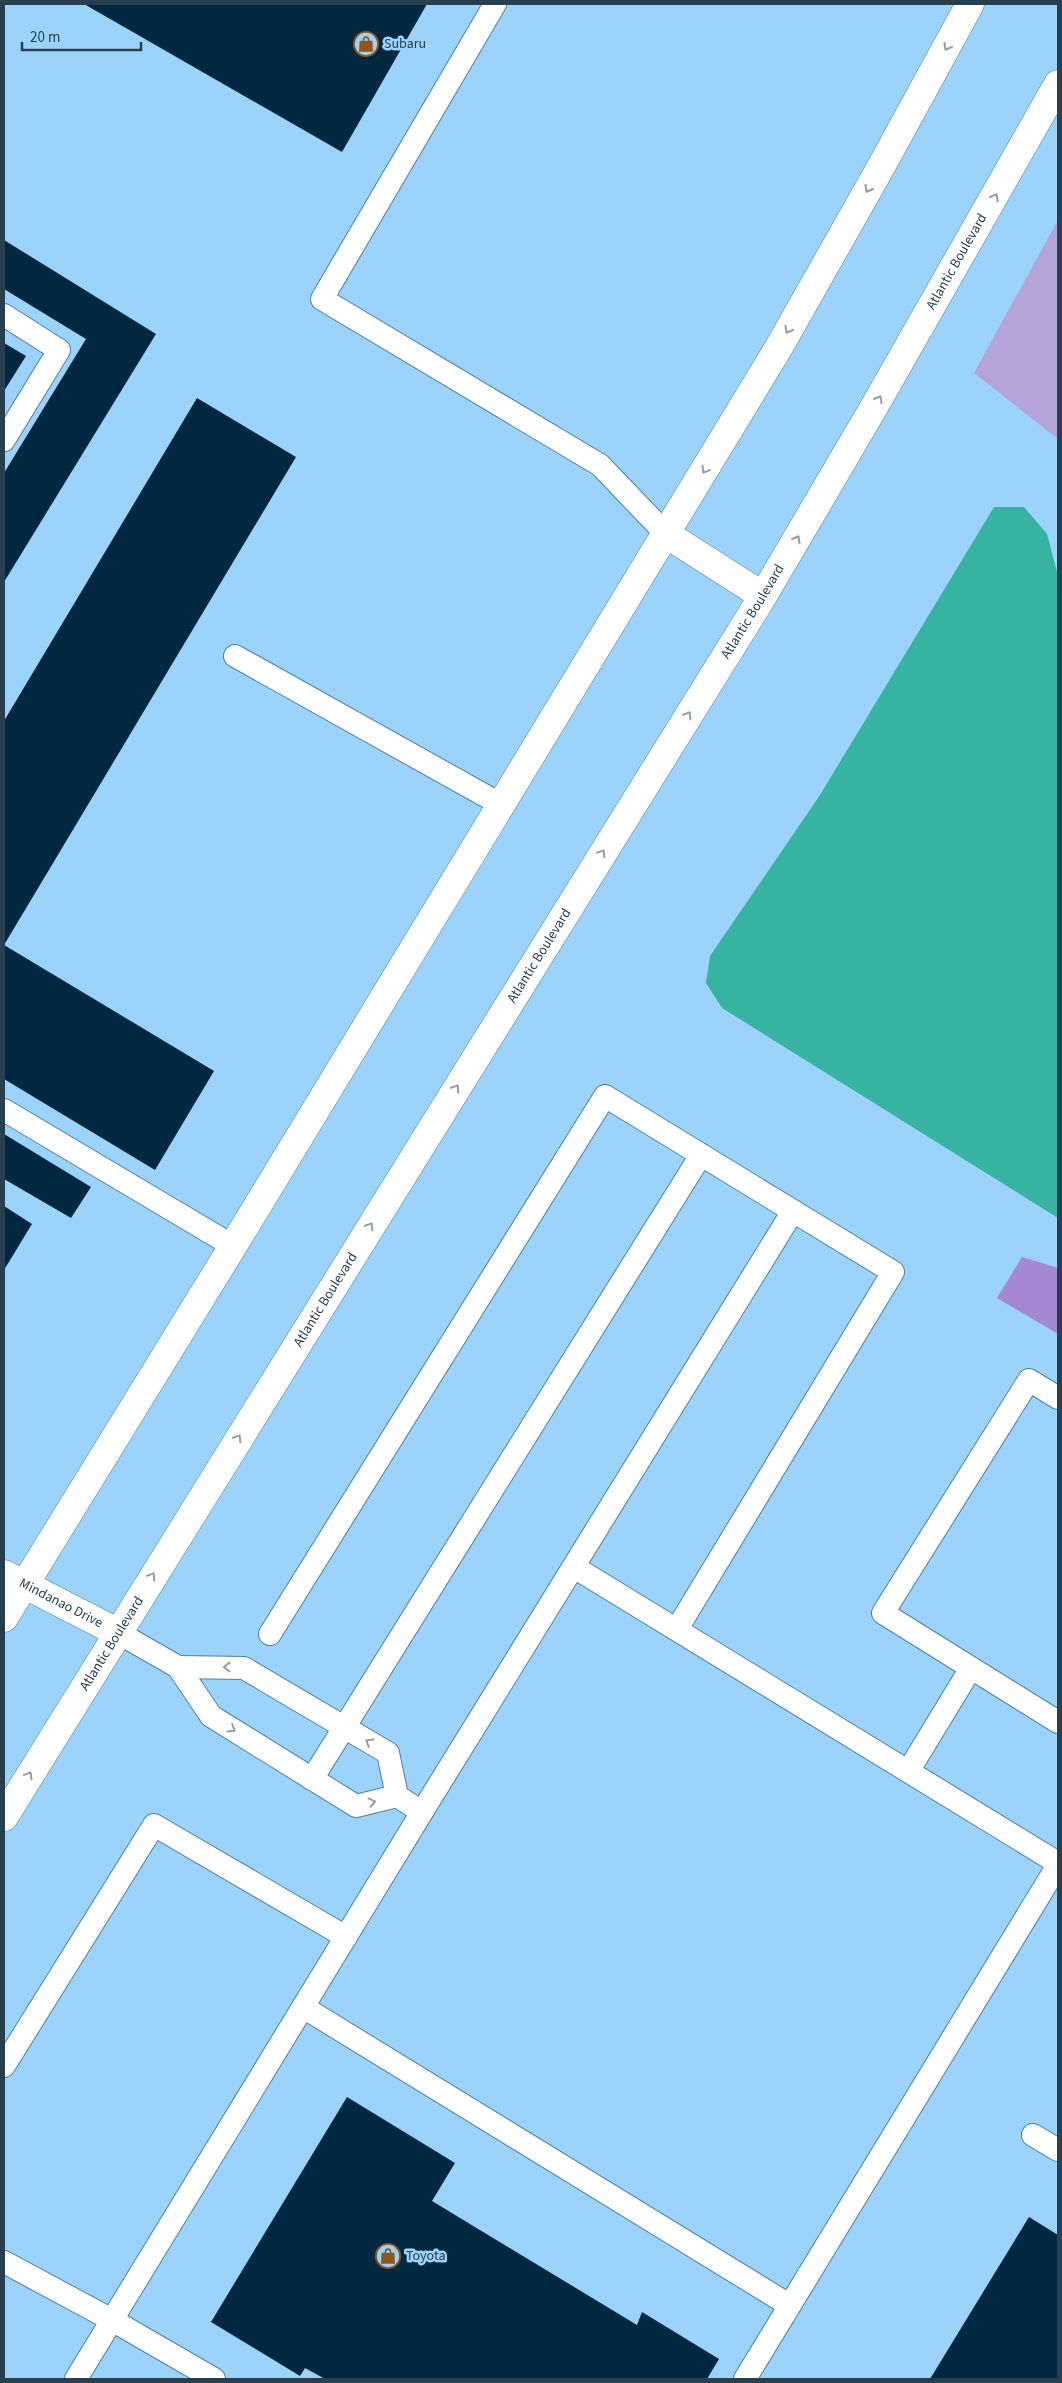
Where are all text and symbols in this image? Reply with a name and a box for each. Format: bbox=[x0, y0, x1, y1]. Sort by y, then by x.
scale bar bbox=[22, 20, 141, 52]
text: 20 m bbox=[30, 27, 60, 48]
shop icon: Subaru bbox=[353, 31, 379, 57]
place label: Subaru bbox=[384, 34, 426, 54]
one-way arrow bbox=[943, 41, 953, 50]
one-way arrow bbox=[865, 183, 875, 192]
one-way arrow bbox=[988, 193, 998, 202]
street label: Atlantic Boulevard bbox=[921, 210, 992, 314]
one-way arrow bbox=[784, 325, 794, 334]
one-way arrow bbox=[873, 395, 883, 404]
one-way arrow bbox=[701, 464, 711, 473]
one-way arrow bbox=[790, 535, 800, 544]
street label: Atlantic Boulevard bbox=[716, 561, 789, 663]
one-way arrow bbox=[682, 712, 692, 721]
one-way arrow bbox=[596, 849, 606, 858]
street label: Atlantic Boulevard bbox=[502, 905, 576, 1007]
one-way arrow bbox=[449, 1084, 459, 1093]
one-way arrow bbox=[364, 1222, 373, 1231]
street label: Atlantic Boulevard bbox=[289, 1249, 362, 1351]
one-way arrow bbox=[232, 1434, 241, 1444]
one-way arrow bbox=[146, 1572, 155, 1582]
street label: Mindanao Drive bbox=[16, 1573, 106, 1633]
street label: Atlantic Boulevard bbox=[75, 1593, 149, 1695]
one-way arrow bbox=[222, 1662, 230, 1672]
one-way arrow bbox=[226, 1723, 235, 1732]
one-way arrow bbox=[365, 1738, 374, 1748]
one-way arrow bbox=[23, 1772, 33, 1781]
one-way arrow bbox=[368, 1797, 377, 1808]
shop icon: Toyota bbox=[375, 2243, 401, 2269]
place label: Toyota bbox=[406, 2246, 445, 2266]

